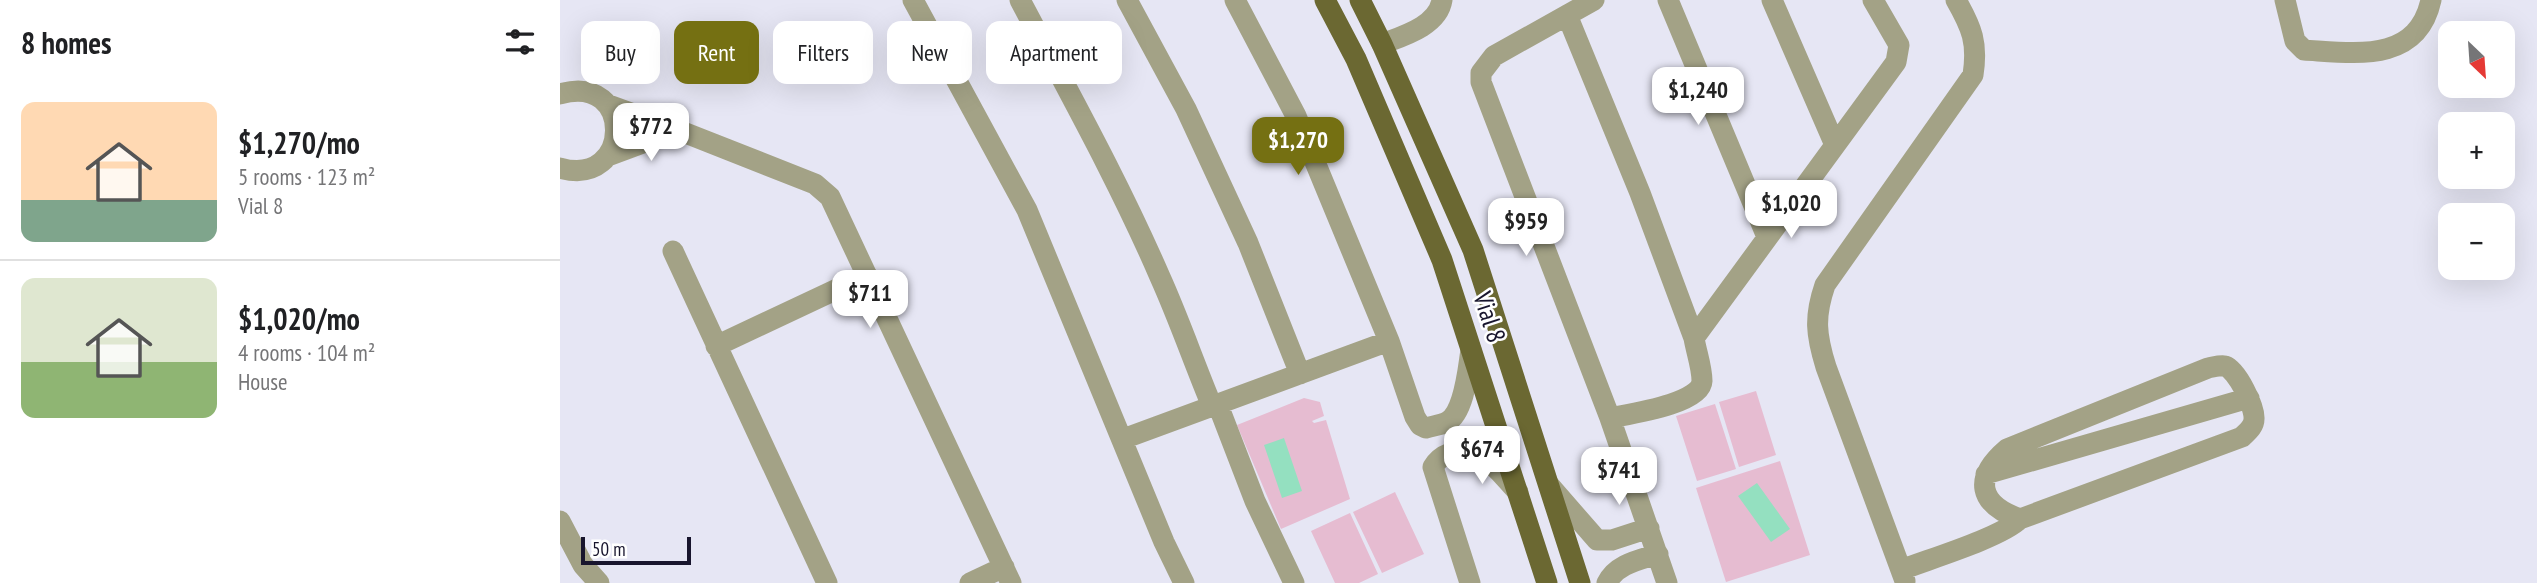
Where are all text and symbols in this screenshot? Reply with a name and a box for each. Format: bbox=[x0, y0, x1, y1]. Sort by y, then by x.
chip: Buy bbox=[581, 21, 660, 84]
chip: Rent bbox=[674, 21, 759, 84]
chip: Filters bbox=[773, 21, 873, 84]
chip: New bbox=[887, 21, 972, 84]
chip: Apartment bbox=[986, 21, 1122, 84]
north arrow bbox=[2438, 21, 2515, 98]
map controls bbox=[2438, 21, 2515, 280]
text: 8 homes bbox=[21, 23, 112, 62]
icon: filters bbox=[501, 23, 539, 61]
pin: $1,240 bbox=[1641, 68, 1755, 127]
text: $1,240 bbox=[1668, 75, 1728, 104]
pin: $772 bbox=[610, 104, 692, 163]
text: $772 bbox=[629, 111, 673, 140]
button: + bbox=[2438, 112, 2515, 189]
pin: $1,270 bbox=[1241, 118, 1355, 177]
text: $1,270/mo bbox=[238, 123, 360, 162]
text: $1,270 bbox=[1268, 125, 1328, 154]
icon: home bbox=[77, 130, 161, 214]
text: 5 rooms · 123 m² bbox=[238, 162, 375, 191]
pin: $1,020 bbox=[1734, 180, 1848, 240]
text: $1,020 bbox=[1761, 188, 1821, 217]
text: Vial 8 bbox=[238, 191, 283, 220]
pin: $959 bbox=[1485, 198, 1567, 258]
button: − bbox=[2438, 203, 2515, 280]
text: $959 bbox=[1504, 206, 1548, 235]
pin: $711 bbox=[829, 270, 911, 330]
text: $711 bbox=[848, 278, 892, 307]
street label: Vial 8 bbox=[1466, 287, 1514, 347]
text: $1,020/mo bbox=[238, 299, 360, 338]
icon: home bbox=[77, 306, 161, 390]
text: 4 rooms · 104 m² bbox=[238, 338, 375, 367]
text: House bbox=[238, 367, 288, 396]
pin: $674 bbox=[1441, 426, 1523, 486]
text: $674 bbox=[1460, 434, 1504, 463]
pin: $741 bbox=[1578, 448, 1660, 507]
text: $741 bbox=[1597, 455, 1641, 484]
scale bar bbox=[581, 534, 691, 566]
text: 50 m bbox=[592, 537, 626, 561]

